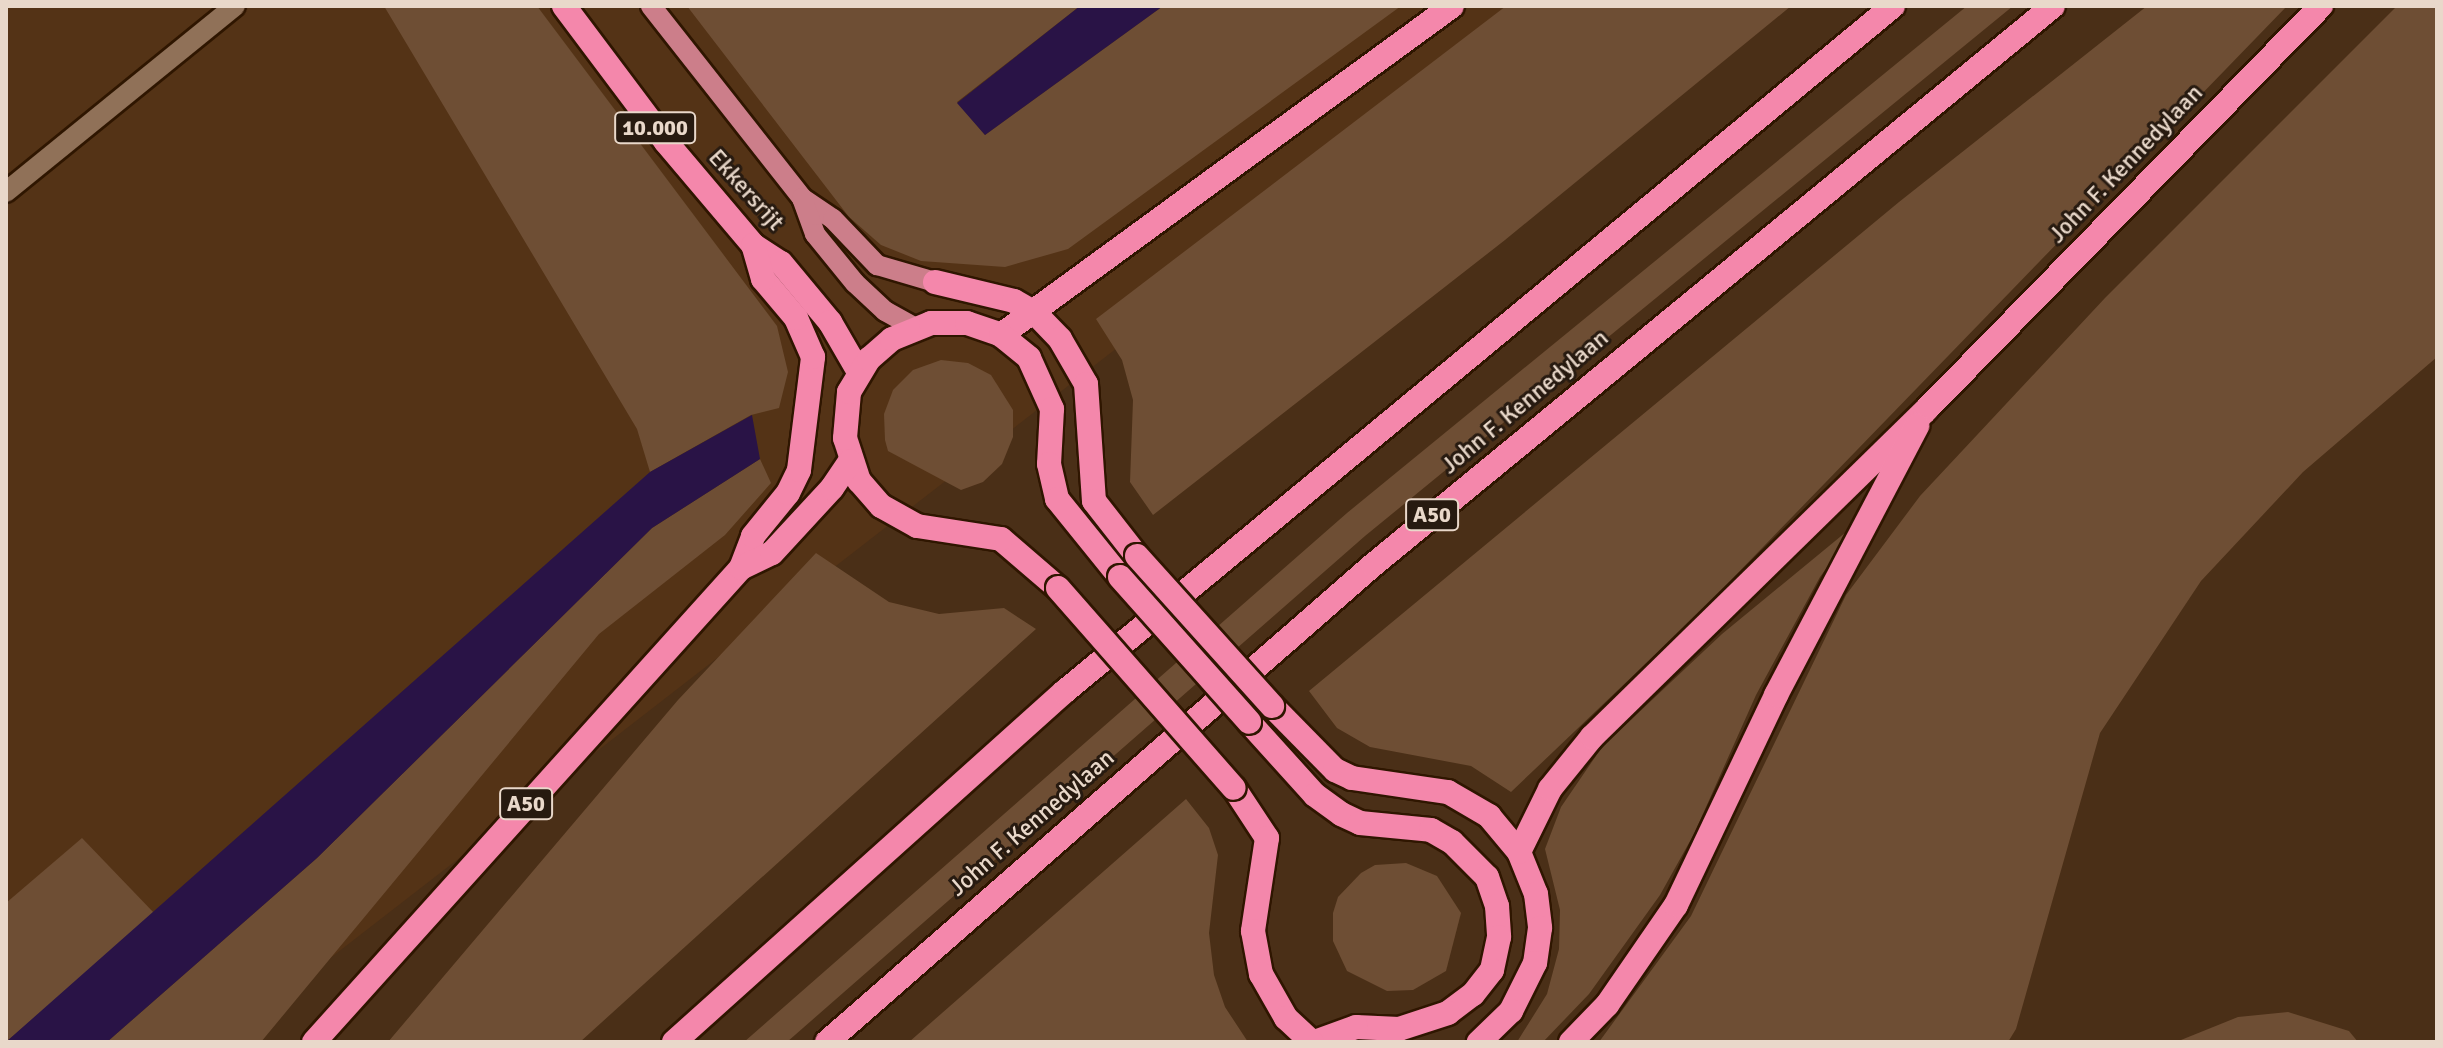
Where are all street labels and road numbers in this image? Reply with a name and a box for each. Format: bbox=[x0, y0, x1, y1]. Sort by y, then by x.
street label: John F. Kennedylaan bbox=[2043, 79, 2209, 249]
road number: 10.000 bbox=[613, 110, 697, 146]
street label: Ekkersrijt bbox=[702, 143, 790, 237]
street label: John F. Kennedylaan bbox=[1436, 324, 1614, 480]
road number: A50 bbox=[1404, 497, 1460, 533]
street label: John F. Kennedylaan bbox=[944, 744, 1120, 902]
road number: A50 bbox=[498, 786, 554, 822]

